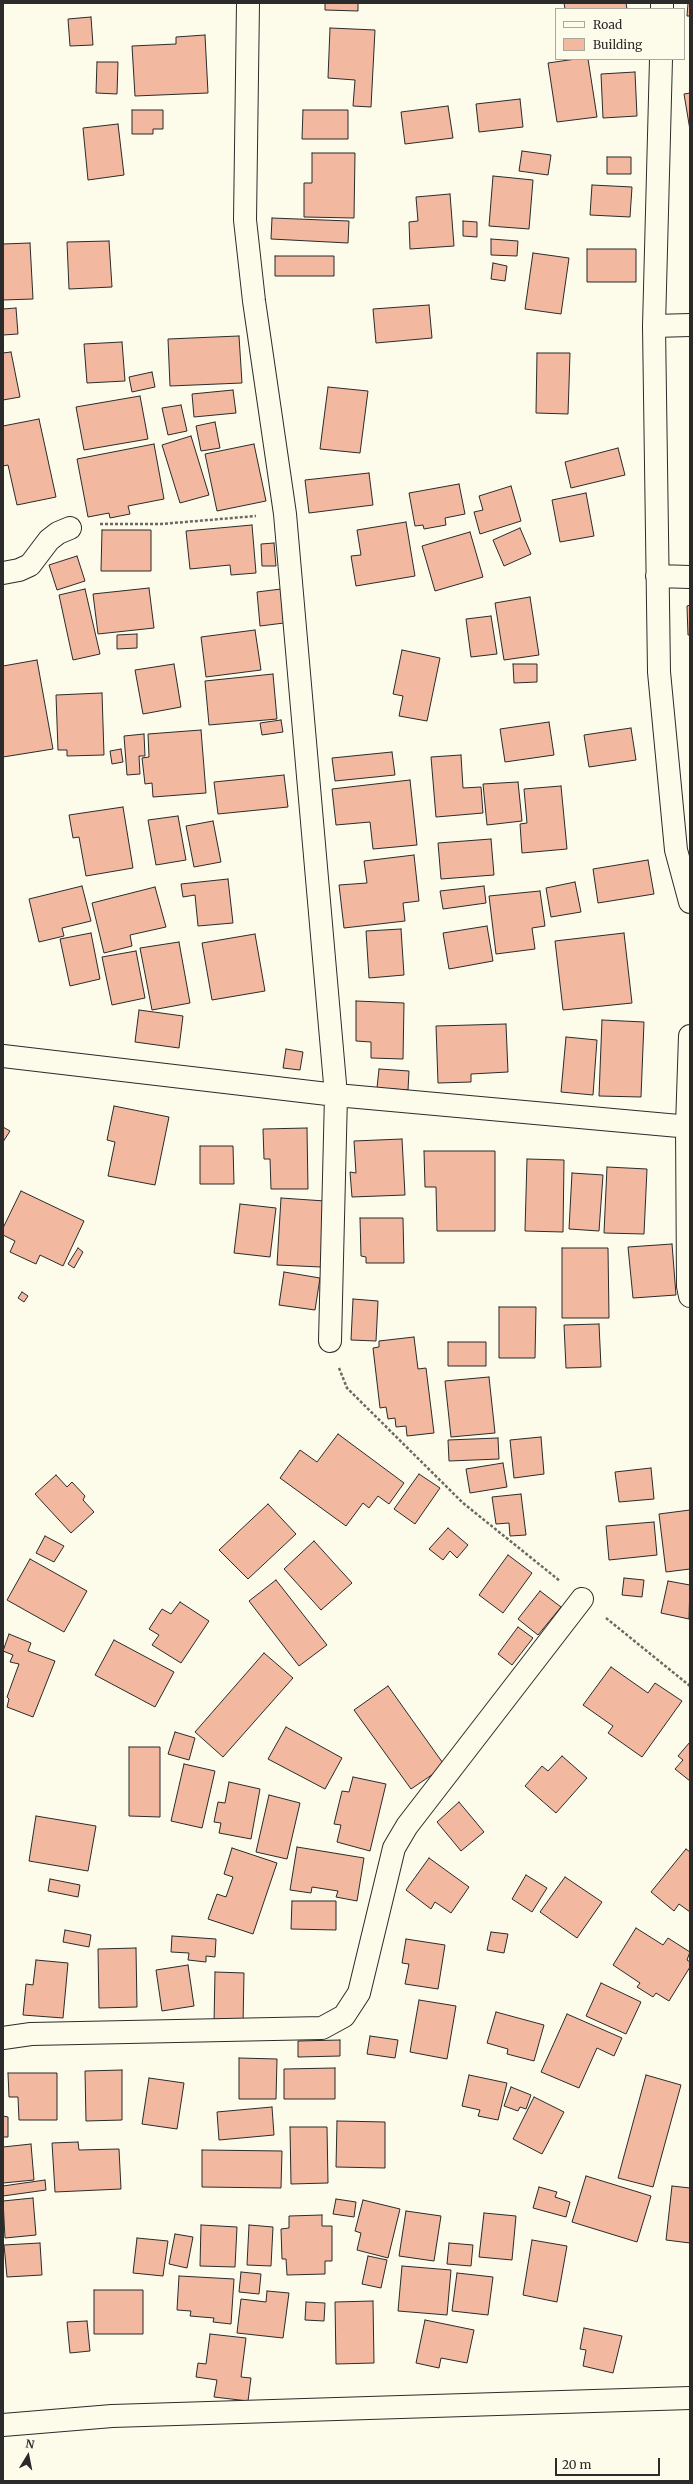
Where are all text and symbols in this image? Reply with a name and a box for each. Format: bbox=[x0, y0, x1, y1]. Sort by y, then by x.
legend bbox=[555, 8, 685, 60]
text: Road bbox=[593, 17, 622, 32]
text: Building bbox=[593, 37, 642, 52]
north arrow bbox=[8, 2436, 48, 2476]
text: N bbox=[25, 2437, 36, 2452]
scale bar bbox=[557, 2450, 662, 2476]
text: 20 m bbox=[562, 2457, 591, 2472]

